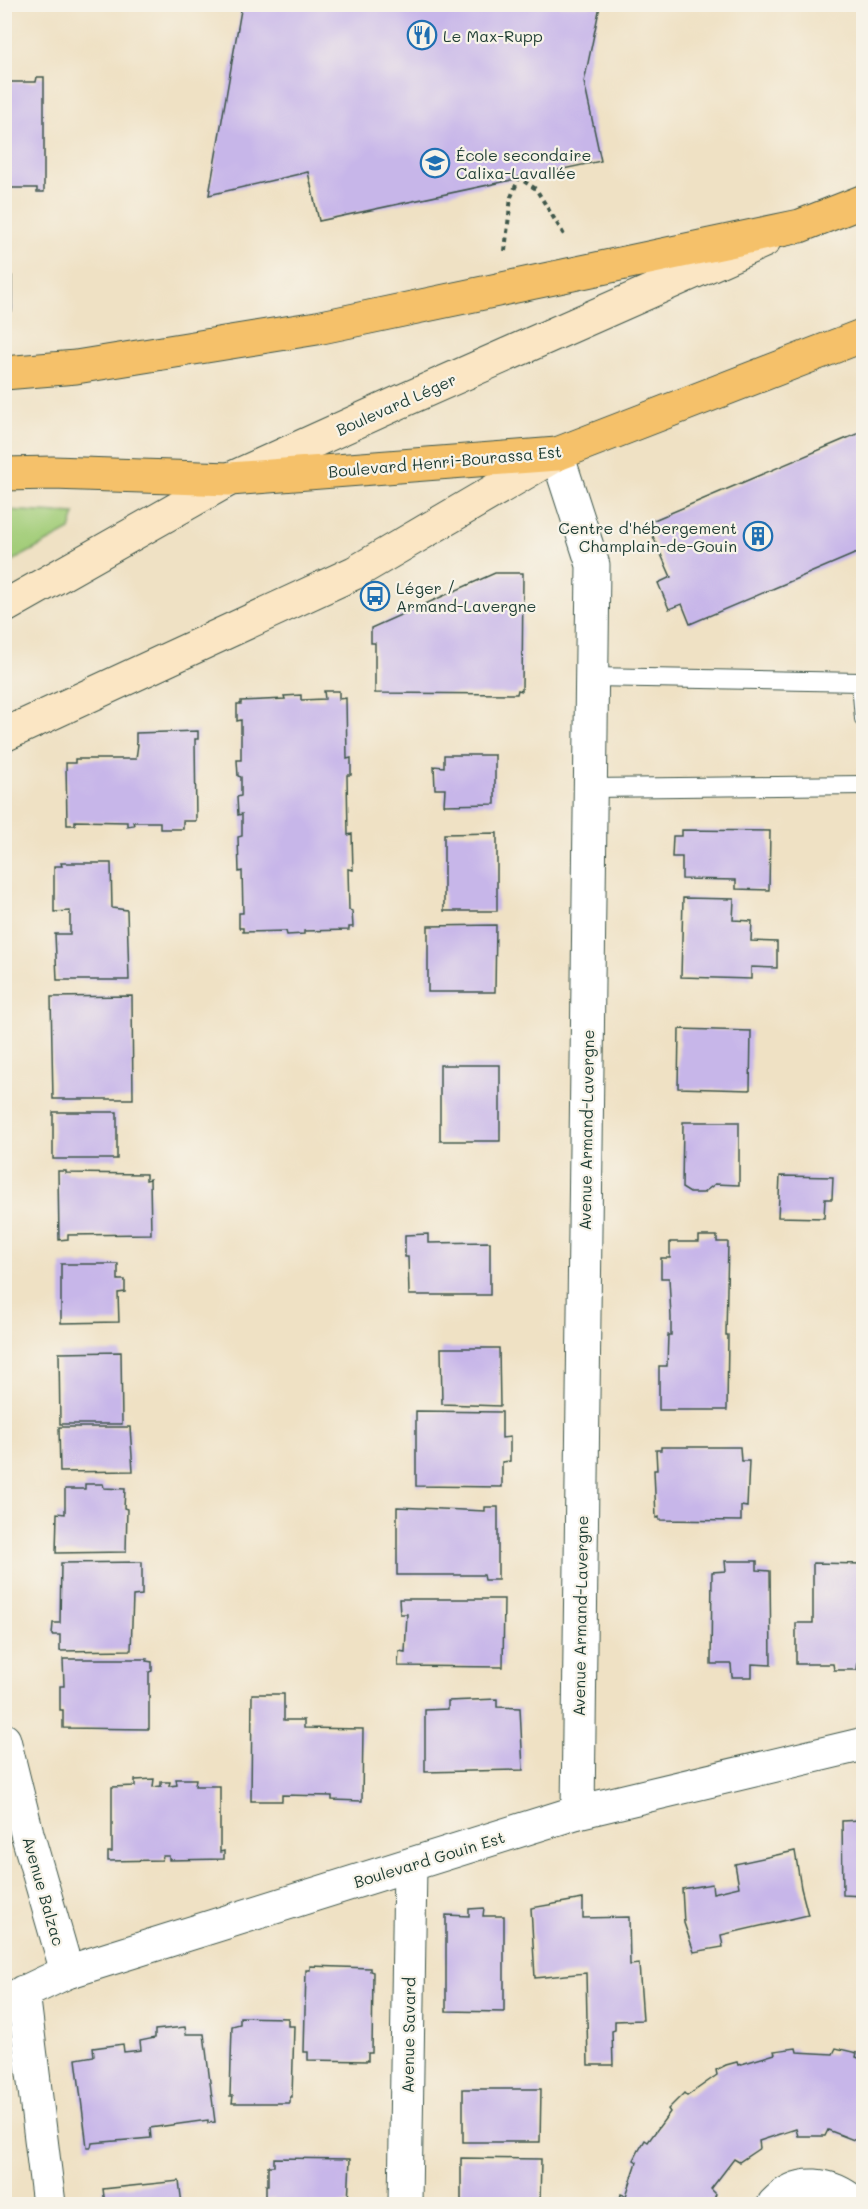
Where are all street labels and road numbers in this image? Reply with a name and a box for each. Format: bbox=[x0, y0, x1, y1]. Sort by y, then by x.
street label: Boulevard Léger bbox=[332, 368, 460, 440]
street label: Boulevard Henri-Bourassa Est bbox=[327, 440, 563, 482]
street label: Avenue Armand-Lavergne bbox=[574, 1029, 598, 1231]
street label: Avenue Armand-Lavergne bbox=[568, 1515, 592, 1717]
street label: Boulevard Gouin Est bbox=[351, 1826, 507, 1892]
street label: Avenue Balzac bbox=[18, 1834, 70, 1948]
street label: Avenue Savard bbox=[396, 1977, 420, 2093]

